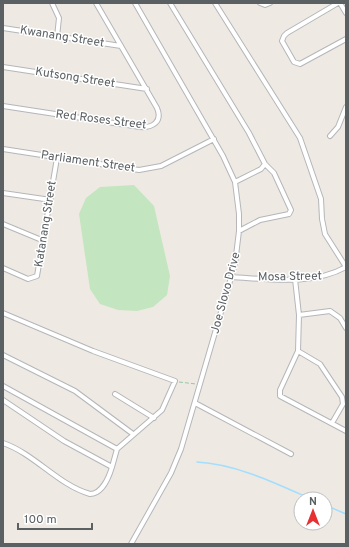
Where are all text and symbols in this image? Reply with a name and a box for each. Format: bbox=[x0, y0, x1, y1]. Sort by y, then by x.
street label: Kwanang Street bbox=[19, 22, 105, 52]
street label: Kutsong Street bbox=[34, 64, 116, 92]
street label: Red Roses Street bbox=[55, 106, 147, 134]
street label: Parliament Street bbox=[40, 147, 136, 177]
street label: Katanang Street bbox=[31, 179, 61, 269]
street label: Joe Slovo Drive bbox=[207, 250, 245, 336]
street label: Mosa Street bbox=[258, 268, 322, 286]
north arrow bbox=[293, 491, 333, 531]
text: N bbox=[309, 495, 317, 509]
scale bar bbox=[18, 505, 92, 531]
text: 100 m bbox=[24, 512, 57, 528]

